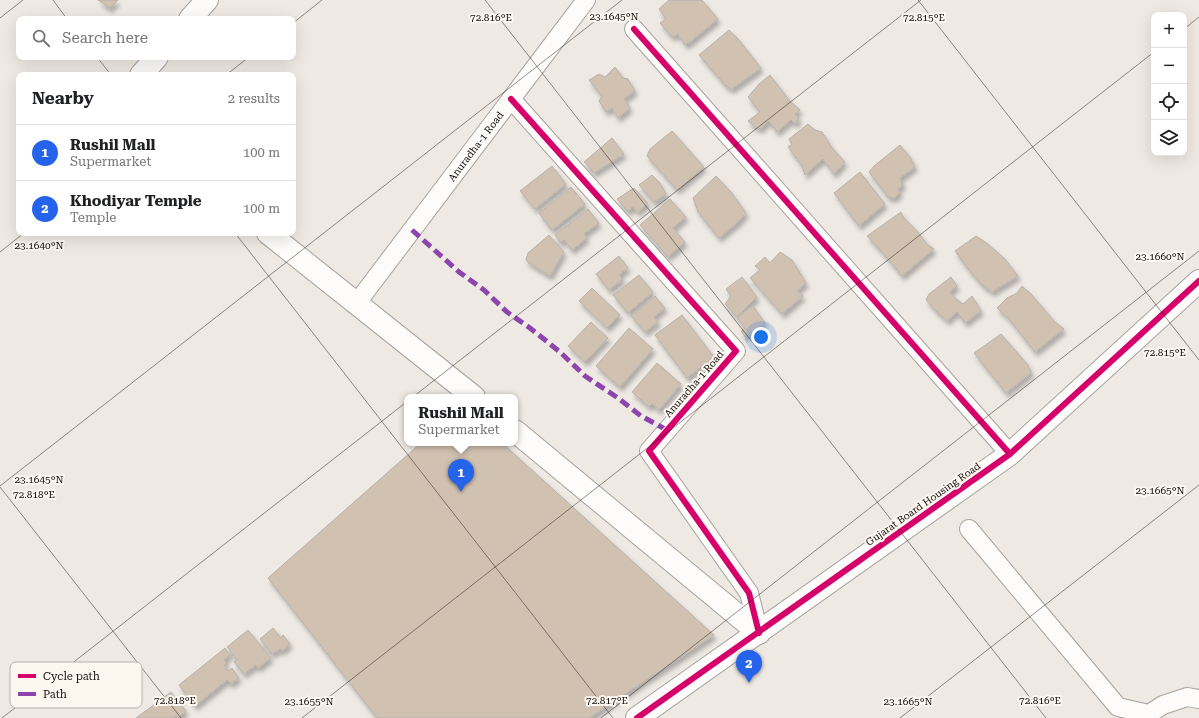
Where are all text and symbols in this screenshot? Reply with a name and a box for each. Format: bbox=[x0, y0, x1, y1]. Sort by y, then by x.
text: 23.1645°N bbox=[589, 11, 639, 22]
text: 72.816°E bbox=[470, 12, 512, 23]
text: 72.815°E bbox=[903, 12, 945, 23]
map controls bbox=[1151, 12, 1187, 156]
button: + bbox=[1151, 12, 1187, 48]
search box bbox=[16, 16, 296, 60]
icon: search bbox=[30, 27, 52, 49]
text: Search here bbox=[62, 29, 148, 47]
button: − bbox=[1151, 48, 1187, 84]
button: locate bbox=[1151, 84, 1187, 120]
text: Nearby bbox=[32, 88, 94, 108]
text: 2 results bbox=[228, 91, 280, 106]
street label: Anuradha-1 Road bbox=[446, 109, 506, 183]
button: layers bbox=[1151, 120, 1187, 156]
text: Rushil Mall bbox=[70, 136, 156, 154]
text: 1 bbox=[41, 145, 49, 160]
text: 100 m bbox=[243, 145, 280, 160]
text: Supermarket bbox=[70, 154, 151, 169]
text: Khodiyar Temple bbox=[70, 192, 202, 210]
text: 2 bbox=[41, 201, 49, 216]
text: 100 m bbox=[243, 201, 280, 216]
text: Temple bbox=[70, 210, 117, 225]
text: 23.1640°N bbox=[14, 240, 64, 251]
text: 23.1660°N bbox=[1135, 251, 1185, 262]
your location bbox=[751, 327, 771, 347]
text: 72.815°E bbox=[1144, 347, 1186, 358]
street label: Anuradha-1 Road bbox=[662, 348, 726, 419]
popup bbox=[404, 394, 518, 446]
text: Rushil Mall bbox=[418, 404, 504, 422]
text: Supermarket bbox=[418, 422, 500, 437]
pin: 1 bbox=[448, 459, 474, 492]
street label: Gujarat Board Housing Road bbox=[864, 460, 983, 548]
text: 23.1645°N bbox=[14, 474, 64, 485]
text: 23.1665°N bbox=[1135, 485, 1185, 496]
text: 72.818°E bbox=[13, 489, 55, 500]
pin: 2 bbox=[736, 650, 762, 683]
legend bbox=[10, 662, 142, 708]
text: Cycle path bbox=[43, 670, 100, 683]
text: Path bbox=[43, 688, 67, 701]
text: 72.818°E bbox=[154, 695, 196, 706]
text: 72.817°E bbox=[586, 695, 628, 706]
text: 72.816°E bbox=[1019, 695, 1061, 706]
text: 23.1655°N bbox=[284, 696, 334, 707]
text: 23.1665°N bbox=[883, 696, 933, 707]

